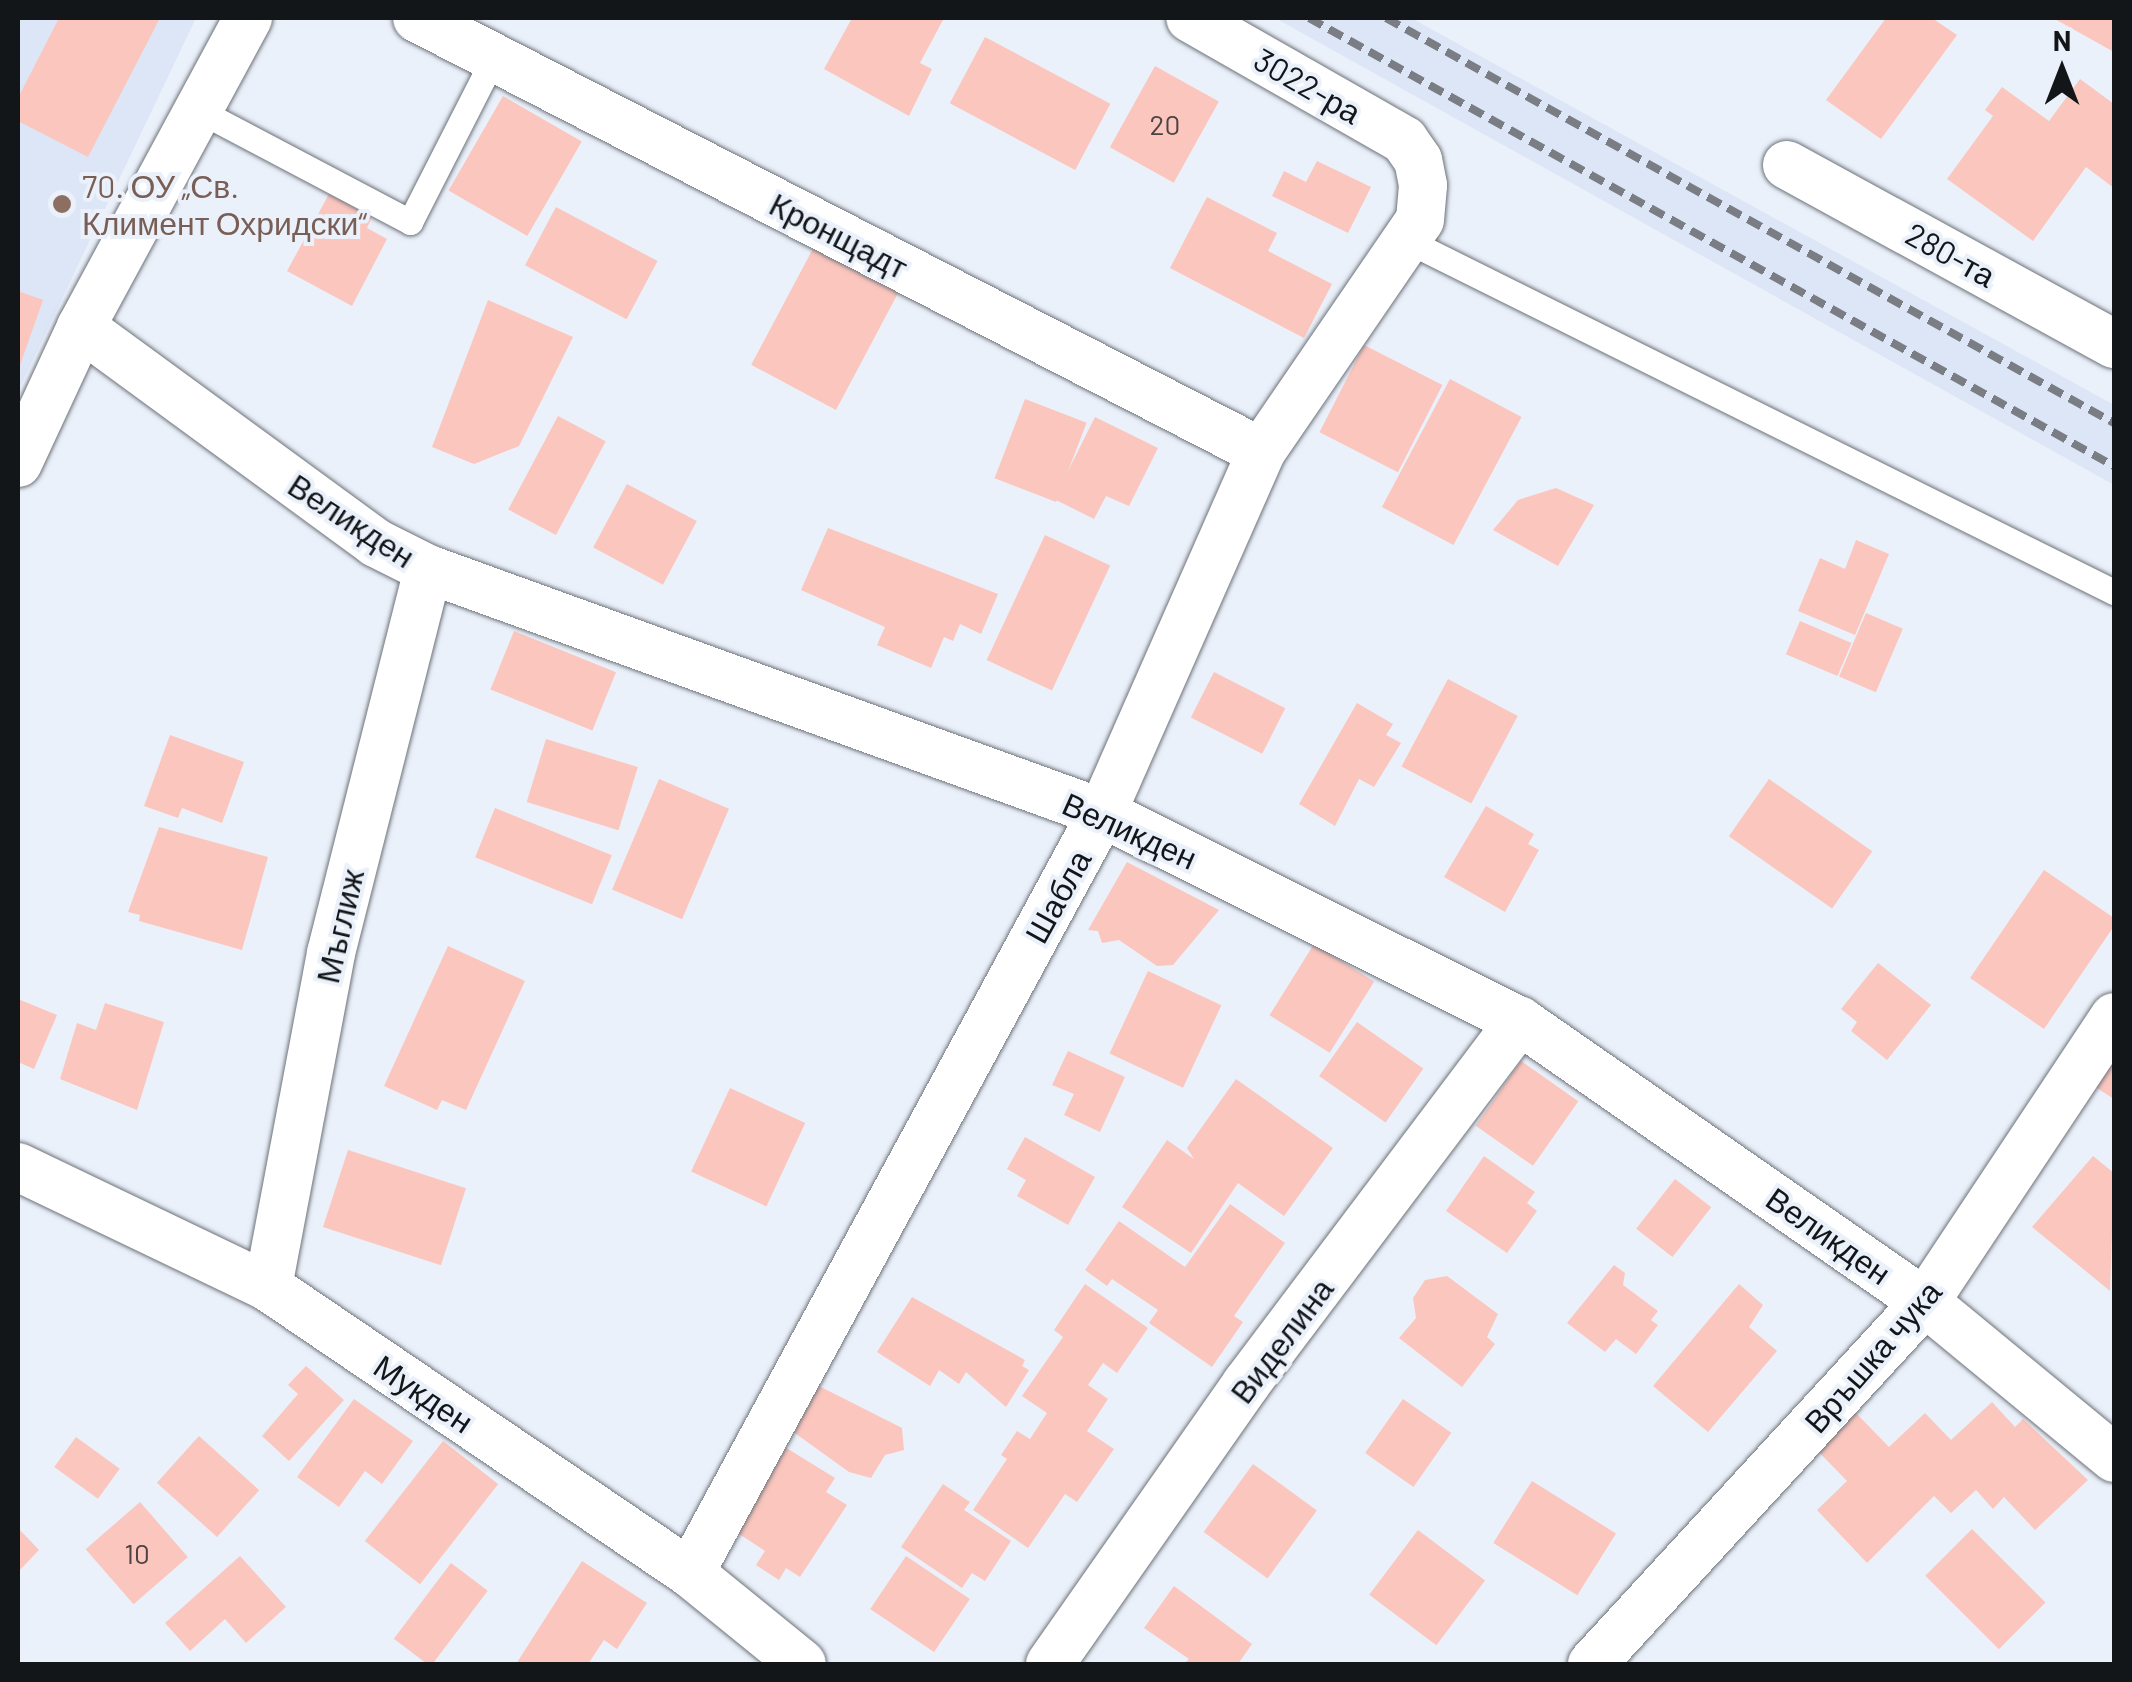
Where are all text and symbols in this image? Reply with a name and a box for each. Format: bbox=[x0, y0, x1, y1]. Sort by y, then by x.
north arrow bbox=[2012, 20, 2112, 120]
text: N bbox=[2053, 23, 2071, 57]
street label: 3022-ра bbox=[1248, 39, 1368, 131]
house number: 20 bbox=[1150, 107, 1180, 141]
place label: 70. ОУ „Св. Климент Охридски“ bbox=[82, 167, 367, 242]
street label: Кронщадт bbox=[764, 184, 914, 286]
marker: 70. ОУ „Св. Климент Охридски“ bbox=[51, 193, 73, 215]
street label: 280-та bbox=[1899, 214, 2003, 294]
street label: Великден bbox=[282, 465, 422, 575]
street label: Великден bbox=[1057, 783, 1203, 877]
street label: Шабла bbox=[1016, 843, 1098, 949]
street label: Мъглиж bbox=[307, 865, 371, 987]
street label: Великден bbox=[1760, 1178, 1898, 1292]
street label: Виделина bbox=[1222, 1270, 1340, 1410]
street label: Връшка чука bbox=[1796, 1272, 1948, 1440]
street label: Мукден bbox=[367, 1346, 481, 1440]
house number: 10 bbox=[124, 1536, 150, 1570]

